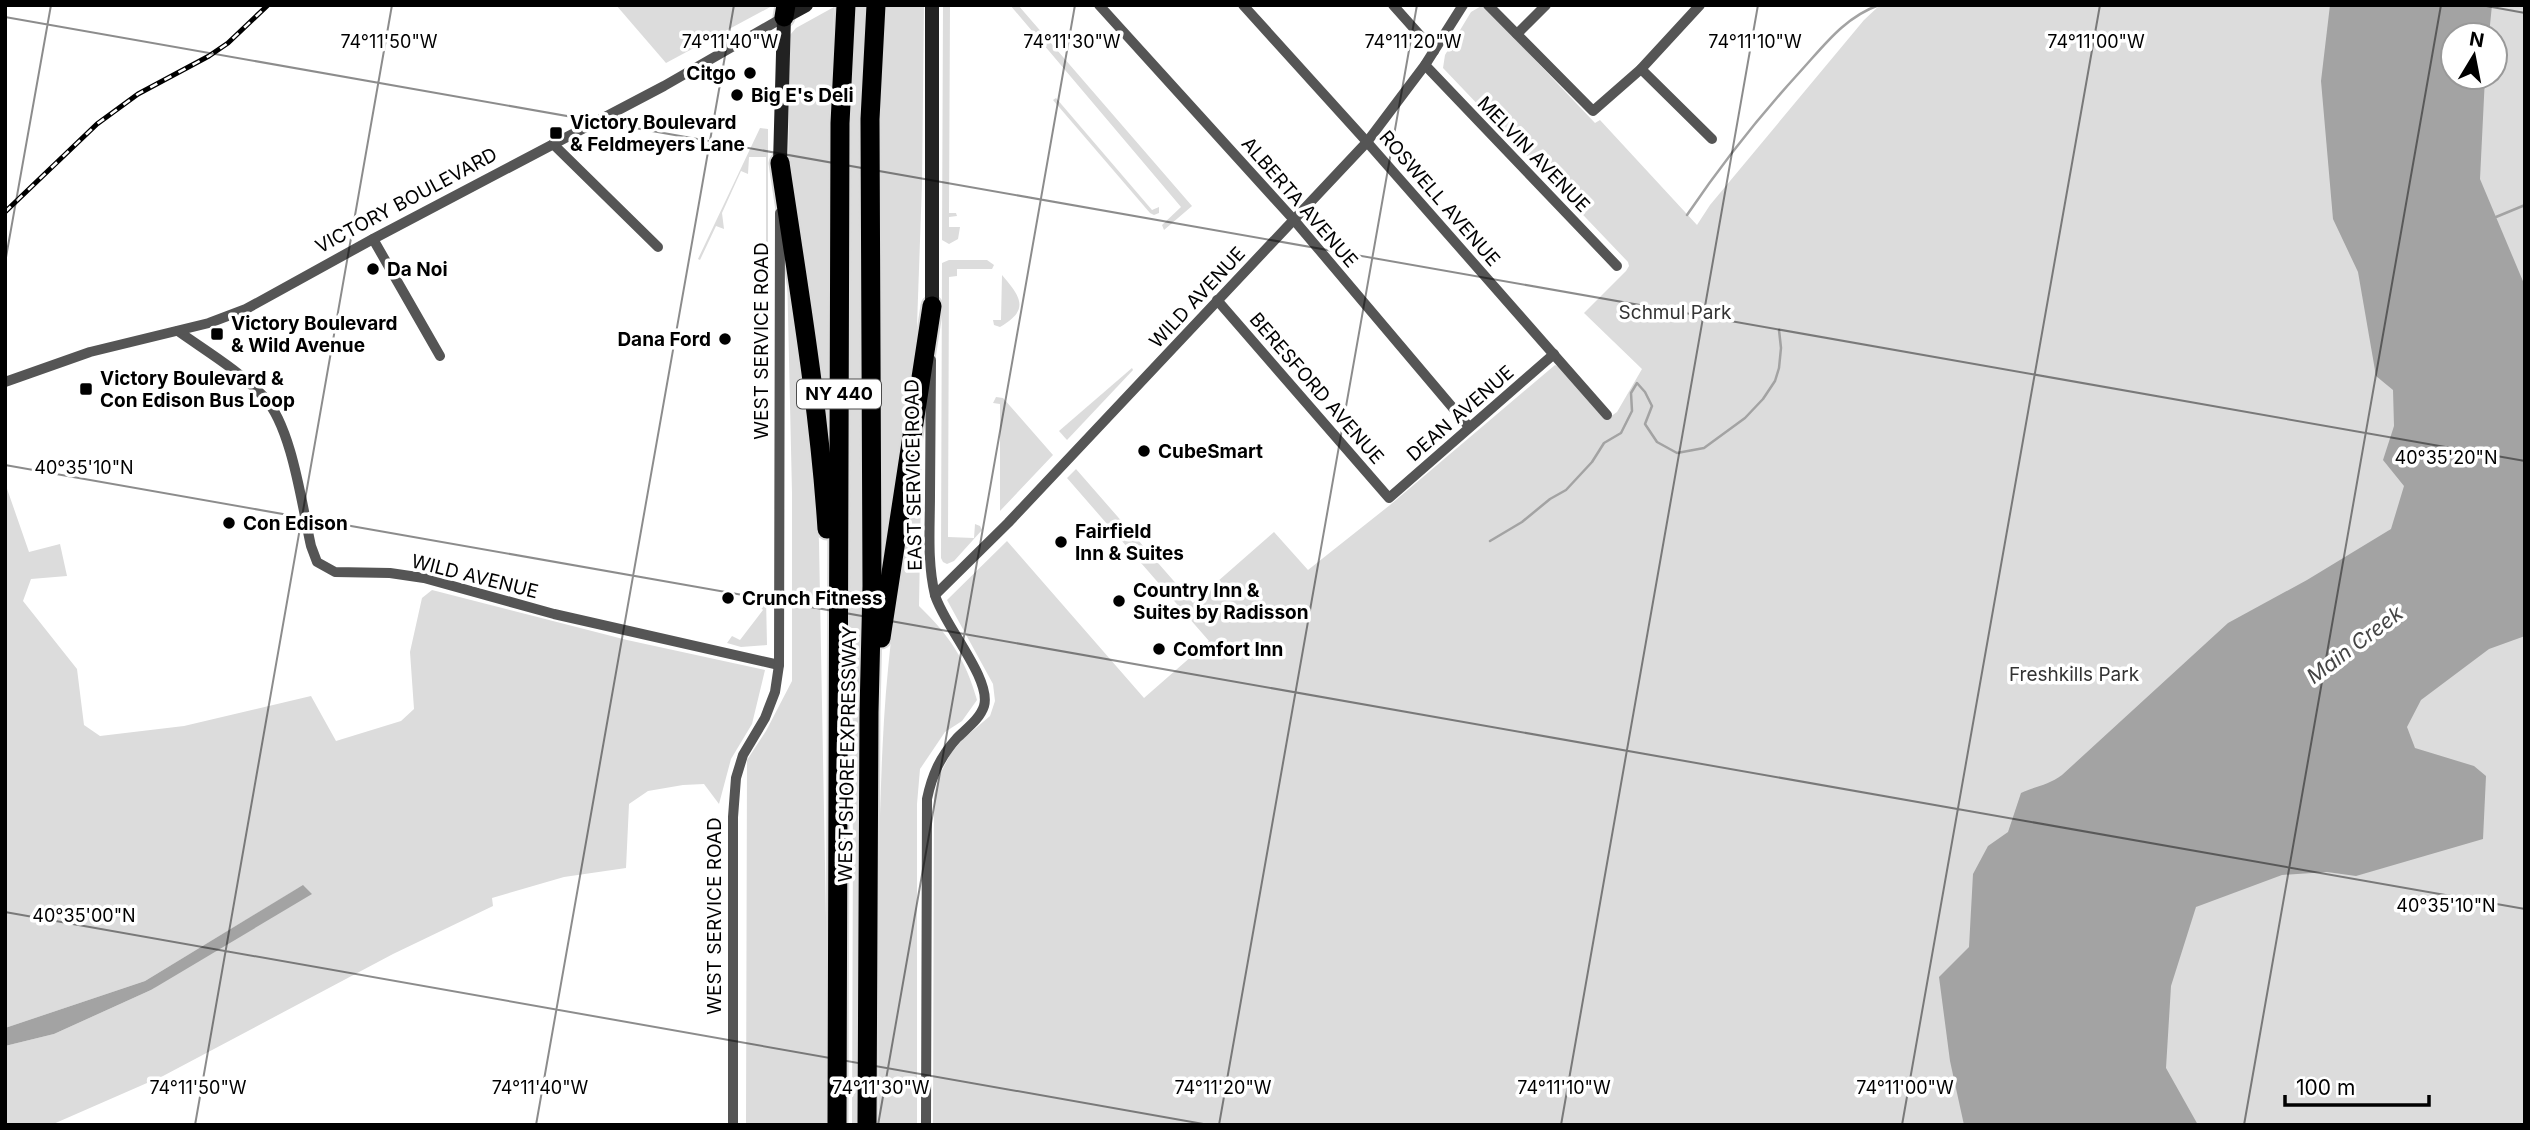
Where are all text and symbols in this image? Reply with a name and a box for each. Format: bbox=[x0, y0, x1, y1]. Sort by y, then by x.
north arrow bbox=[2439, 21, 2509, 91]
text: N bbox=[2468, 27, 2486, 52]
text: 74°11'50"W bbox=[340, 31, 438, 52]
text: 74°11'40"W bbox=[682, 31, 779, 52]
text: 74°11'30"W bbox=[1023, 31, 1121, 52]
text: 74°11'20"W bbox=[1364, 31, 1462, 52]
text: 74°11'10"W bbox=[1708, 31, 1802, 52]
text: 74°11'00"W bbox=[2047, 31, 2145, 52]
place label: Citgo bbox=[686, 62, 736, 85]
marker: Citgo bbox=[742, 65, 758, 81]
place label: Big E's Deli bbox=[751, 84, 854, 107]
marker: Big E's Deli bbox=[729, 87, 745, 103]
street label: MELVIN AVENUE bbox=[1473, 92, 1595, 217]
place label: Victory Boulevard & Feldmeyers Lane bbox=[570, 111, 745, 156]
marker: Victory Boulevard & Feldmeyers Lane bbox=[548, 125, 564, 141]
street label: ROSWELL AVENUE bbox=[1374, 126, 1505, 271]
street label: ALBERTA AVENUE bbox=[1237, 132, 1363, 272]
street label: VICTORY BOULEVARD bbox=[311, 143, 501, 258]
street label: WEST SERVICE ROAD bbox=[750, 242, 773, 440]
street label: WILD AVENUE bbox=[1145, 242, 1250, 353]
place label: Da Noi bbox=[387, 258, 448, 281]
marker: Da Noi bbox=[365, 261, 381, 277]
park label: Schmul Park bbox=[1619, 301, 1732, 324]
street label: BERESFORD AVENUE bbox=[1245, 308, 1389, 469]
place label: Victory Boulevard & Wild Avenue bbox=[231, 312, 398, 357]
marker: Victory Boulevard & Wild Avenue bbox=[209, 326, 225, 342]
place label: Dana Ford bbox=[617, 328, 711, 351]
marker: Dana Ford bbox=[717, 331, 733, 347]
street label: DEAN AVENUE bbox=[1402, 361, 1518, 466]
place label: Victory Boulevard & Con Edison Bus Loop bbox=[100, 367, 295, 412]
street label: EAST SERVICE ROAD bbox=[900, 379, 927, 571]
road number: NY 440 bbox=[797, 380, 881, 408]
marker: Victory Boulevard & Con Edison Bus Loop bbox=[78, 381, 94, 397]
place label: CubeSmart bbox=[1158, 440, 1263, 463]
marker: CubeSmart bbox=[1136, 443, 1152, 459]
text: 40°35'20"N bbox=[2395, 447, 2497, 468]
text: 40°35'10"N bbox=[34, 457, 134, 478]
place label: Con Edison bbox=[243, 512, 348, 535]
marker: Con Edison bbox=[221, 515, 237, 531]
place label: Fairfield Inn & Suites bbox=[1075, 520, 1184, 565]
marker: Fairfield Inn & Suites bbox=[1053, 534, 1069, 550]
street label: WILD AVENUE bbox=[409, 550, 541, 603]
place label: Country Inn & Suites by Radisson bbox=[1133, 579, 1309, 624]
place label: Crunch Fitness bbox=[742, 587, 883, 610]
marker: Crunch Fitness bbox=[720, 590, 736, 606]
marker: Country Inn & Suites by Radisson bbox=[1111, 593, 1127, 609]
water label: Main Creek bbox=[2302, 600, 2408, 689]
street label: WEST SHORE EXPRESSWAY bbox=[834, 625, 861, 882]
place label: Comfort Inn bbox=[1173, 638, 1283, 661]
marker: Comfort Inn bbox=[1151, 641, 1167, 657]
park label: Freshkills Park bbox=[2009, 663, 2140, 686]
street label: WEST SERVICE ROAD bbox=[703, 817, 726, 1015]
text: 40°35'10"N bbox=[2396, 895, 2496, 916]
text: 40°35'00"N bbox=[32, 905, 136, 926]
scale bar bbox=[2285, 1064, 2428, 1108]
text: 100 m bbox=[2296, 1075, 2355, 1100]
text: 74°11'50"W bbox=[149, 1077, 247, 1098]
text: 74°11'40"W bbox=[492, 1077, 589, 1098]
text: 74°11'30"W bbox=[832, 1077, 930, 1098]
text: 74°11'20"W bbox=[1174, 1077, 1272, 1098]
text: 74°11'10"W bbox=[1517, 1077, 1611, 1098]
text: 74°11'00"W bbox=[1856, 1077, 1954, 1098]

